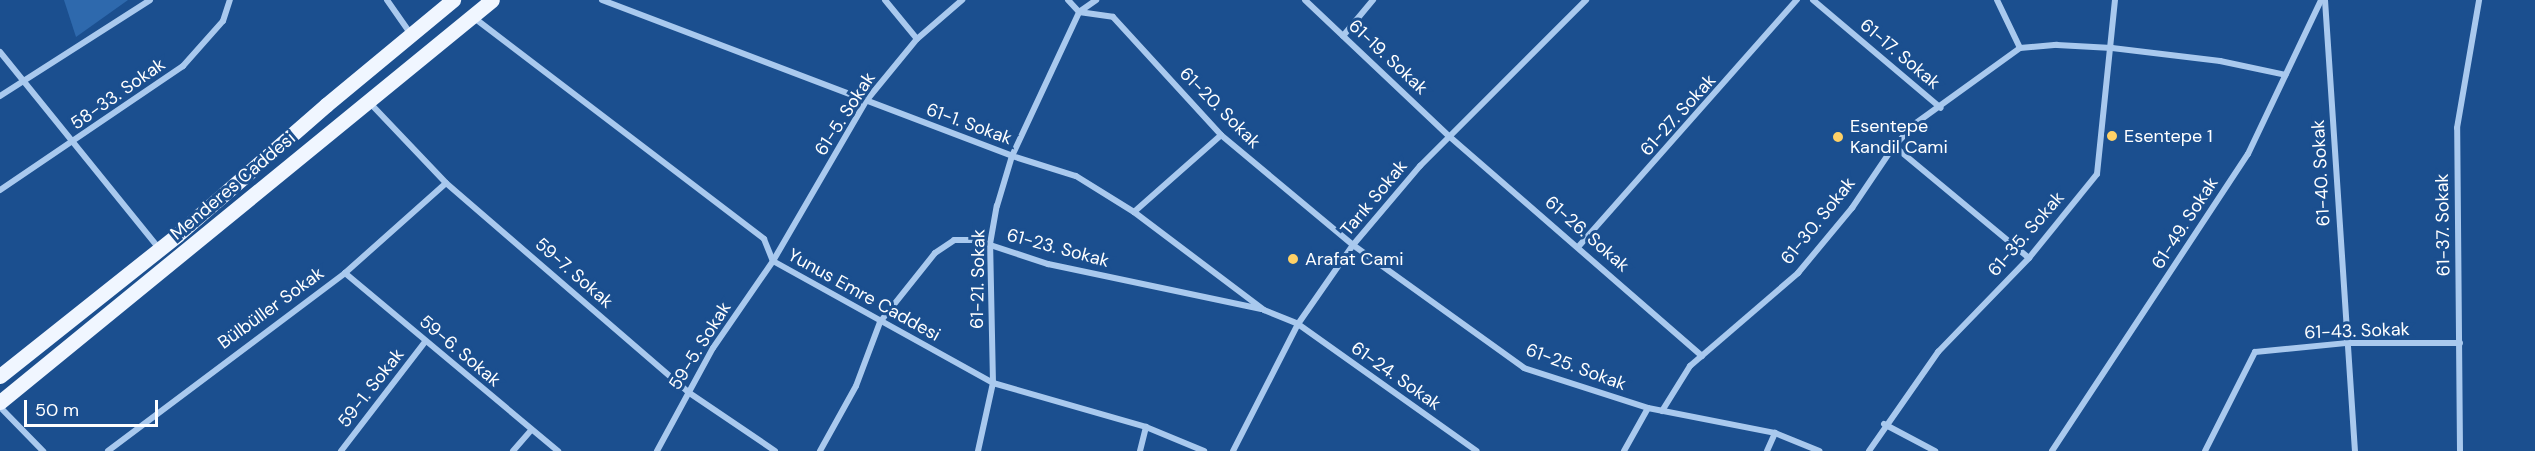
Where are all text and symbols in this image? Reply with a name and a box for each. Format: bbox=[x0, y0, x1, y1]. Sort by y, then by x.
street label: 61-17. Sokak bbox=[1855, 14, 1945, 94]
street label: 61-19. Sokak bbox=[1344, 15, 1432, 99]
street label: 58-33. Sokak bbox=[67, 54, 169, 134]
street label: 61-20. Sokak bbox=[1175, 63, 1265, 153]
street label: 61-5. Sokak bbox=[810, 68, 880, 160]
street label: 61-27. Sokak bbox=[1636, 70, 1720, 160]
street label: 61-1. Sokak bbox=[923, 99, 1015, 149]
place label: Esentepe Kandil Cami bbox=[1850, 116, 1948, 158]
street label: 61-40. Sokak bbox=[2307, 119, 2335, 227]
place label: Esentepe 1 bbox=[2124, 125, 2213, 147]
street label: Menderes Caddesi bbox=[166, 127, 300, 245]
marker: Esentepe 1 bbox=[2105, 129, 2119, 143]
marker: Esentepe Kandil Cami bbox=[1831, 130, 1845, 144]
street label: Tarık Sokak bbox=[1336, 156, 1412, 240]
street label: 61-30. Sokak bbox=[1776, 173, 1860, 269]
street label: 61-49. Sokak bbox=[2147, 173, 2223, 273]
street label: 61-37. Sokak bbox=[2431, 173, 2455, 277]
street label: 61-35. Sokak bbox=[1983, 187, 2069, 281]
street label: 61-26. Sokak bbox=[1540, 191, 1634, 277]
street label: 61-23. Sokak bbox=[1004, 224, 1112, 272]
street label: 61-21. Sokak bbox=[966, 229, 990, 329]
street label: 59-7. Sokak bbox=[531, 233, 617, 313]
street label: Yunus Emre Caddesi bbox=[784, 244, 944, 346]
place label: Arafat Cami bbox=[1305, 248, 1404, 270]
marker: Arafat Cami bbox=[1286, 252, 1300, 266]
street label: Bülbüller Sokak bbox=[214, 262, 328, 354]
street label: 59-5. Sokak bbox=[664, 298, 736, 394]
street label: 59-6. Sokak bbox=[415, 311, 505, 391]
street label: 61-43. Sokak bbox=[2304, 318, 2410, 344]
street label: 61-24. Sokak bbox=[1347, 337, 1445, 415]
street label: 61-25. Sokak bbox=[1523, 339, 1629, 395]
street label: 59-1. Sokak bbox=[333, 344, 409, 432]
scale bar bbox=[27, 388, 160, 426]
text: 50 m bbox=[35, 398, 79, 422]

